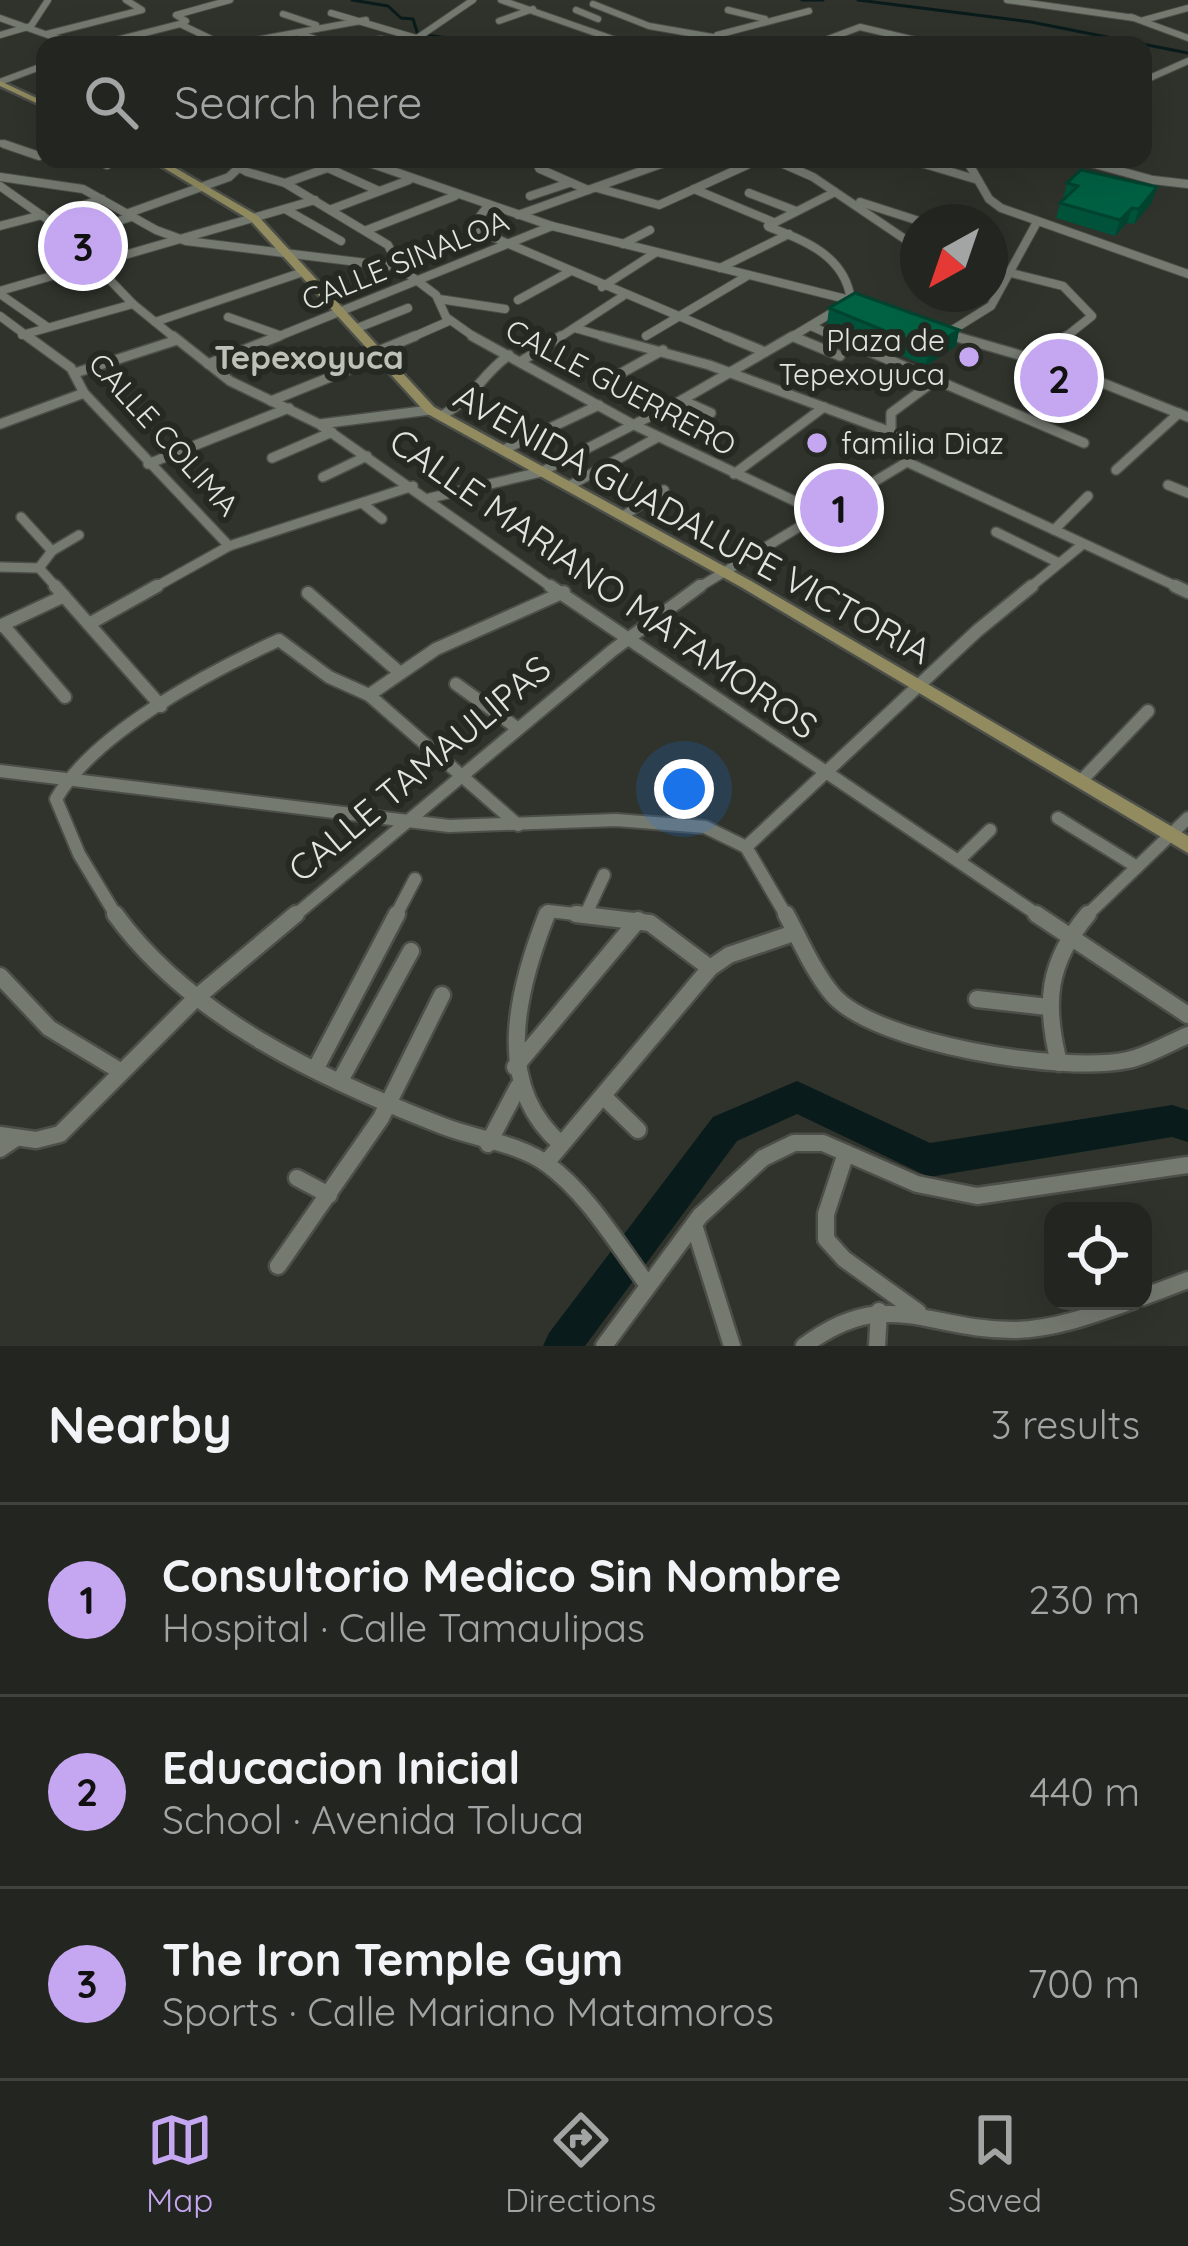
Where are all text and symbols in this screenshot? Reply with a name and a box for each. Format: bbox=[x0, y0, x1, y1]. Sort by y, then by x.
search box bbox=[36, 36, 1152, 168]
icon: search bbox=[78, 69, 144, 135]
text: Search here bbox=[174, 74, 422, 130]
pin: 3 bbox=[44, 201, 122, 291]
street label: CALLE SINALOA bbox=[296, 201, 514, 319]
north arrow bbox=[900, 204, 1008, 312]
street label: CALLE GUERRERO bbox=[499, 310, 743, 464]
place label: Plaza de Tepexoyuca bbox=[778, 321, 945, 393]
pin: 2 bbox=[1020, 333, 1098, 423]
district label: Tepexoyuca bbox=[214, 336, 404, 377]
marker: Plaza de Tepexoyuca bbox=[956, 344, 982, 370]
street label: CALLE COLIMA bbox=[81, 345, 247, 523]
street label: AVENIDA GUADALUPE VICTORIA bbox=[447, 373, 939, 673]
street label: CALLE MARIANO MATAMOROS bbox=[381, 418, 827, 748]
place label: familia Diaz bbox=[841, 424, 1004, 462]
marker: familia Diaz bbox=[804, 430, 830, 456]
pin: 1 bbox=[800, 463, 878, 553]
street label: CALLE TAMAULIPAS bbox=[279, 645, 559, 891]
your location bbox=[654, 759, 714, 819]
map controls bbox=[1044, 1202, 1152, 1310]
button: locate bbox=[1044, 1202, 1152, 1310]
text: Nearby bbox=[48, 1392, 232, 1456]
text: 3 results bbox=[991, 1400, 1140, 1449]
text: Consultorio Medico Sin Nombre bbox=[162, 1547, 842, 1603]
text: 1 bbox=[79, 1575, 95, 1624]
text: 230 m bbox=[1029, 1575, 1140, 1624]
text: Hospital · Calle Tamaulipas bbox=[162, 1603, 645, 1652]
text: Educacion Inicial bbox=[162, 1739, 520, 1795]
text: 2 bbox=[76, 1767, 98, 1816]
text: 440 m bbox=[1029, 1767, 1140, 1816]
text: School · Avenida Toluca bbox=[162, 1795, 584, 1844]
text: The Iron Temple Gym bbox=[162, 1931, 623, 1987]
text: 3 bbox=[77, 1959, 97, 2008]
text: 700 m bbox=[1027, 1959, 1140, 2008]
text: Sports · Calle Mariano Matamoros bbox=[162, 1987, 774, 2036]
tab: Map bbox=[146, 2107, 213, 2220]
tab: Directions bbox=[505, 2107, 656, 2220]
tab: Saved bbox=[948, 2107, 1042, 2220]

